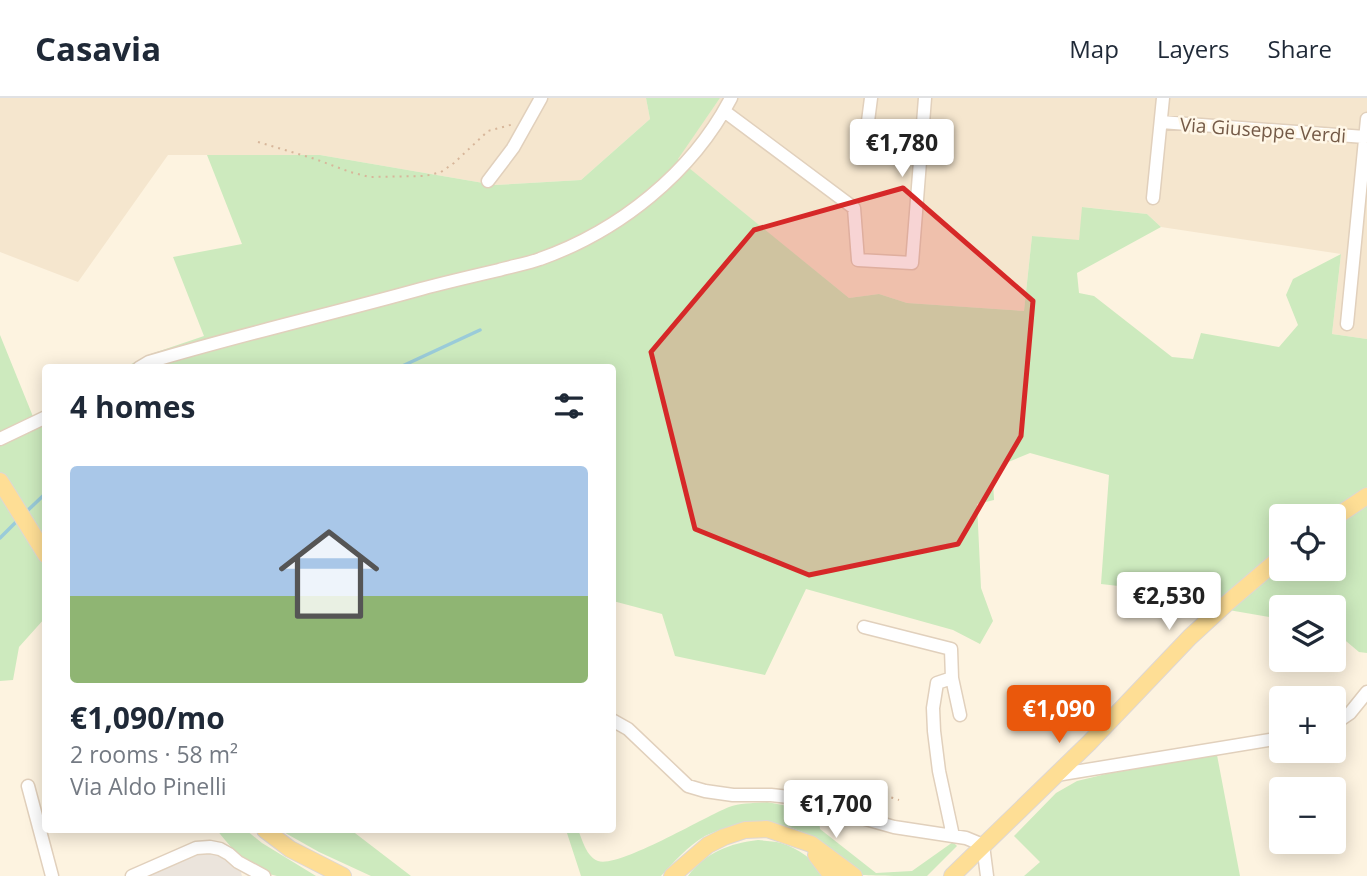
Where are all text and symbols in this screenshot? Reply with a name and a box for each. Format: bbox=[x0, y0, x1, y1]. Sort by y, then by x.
text: Casavia bbox=[35, 26, 161, 71]
text: Map bbox=[1069, 32, 1119, 65]
text: Layers bbox=[1157, 32, 1230, 65]
text: Share bbox=[1268, 32, 1332, 65]
street label: Via Giuseppe Verdi bbox=[1179, 111, 1347, 149]
pin: €1,780 bbox=[845, 120, 959, 179]
text: €1,780 bbox=[866, 126, 938, 158]
text: 4 homes bbox=[70, 386, 195, 427]
icon: filters bbox=[550, 387, 588, 425]
map controls bbox=[1269, 504, 1346, 854]
button: locate bbox=[1269, 504, 1346, 581]
icon: home bbox=[266, 511, 392, 637]
pin: €2,530 bbox=[1112, 573, 1226, 632]
text: €2,530 bbox=[1133, 579, 1205, 611]
button: layers bbox=[1269, 595, 1346, 672]
pin: €1,090 bbox=[1002, 686, 1116, 745]
button: + bbox=[1269, 686, 1346, 763]
text: €1,090 bbox=[1023, 692, 1095, 724]
text: €1,090/mo bbox=[70, 697, 225, 738]
text: 2 rooms · 58 m² bbox=[70, 738, 238, 770]
text: Via Aldo Pinelli bbox=[70, 770, 227, 802]
button: − bbox=[1269, 777, 1346, 854]
pin: €1,700 bbox=[779, 780, 893, 840]
text: €1,700 bbox=[800, 787, 872, 819]

